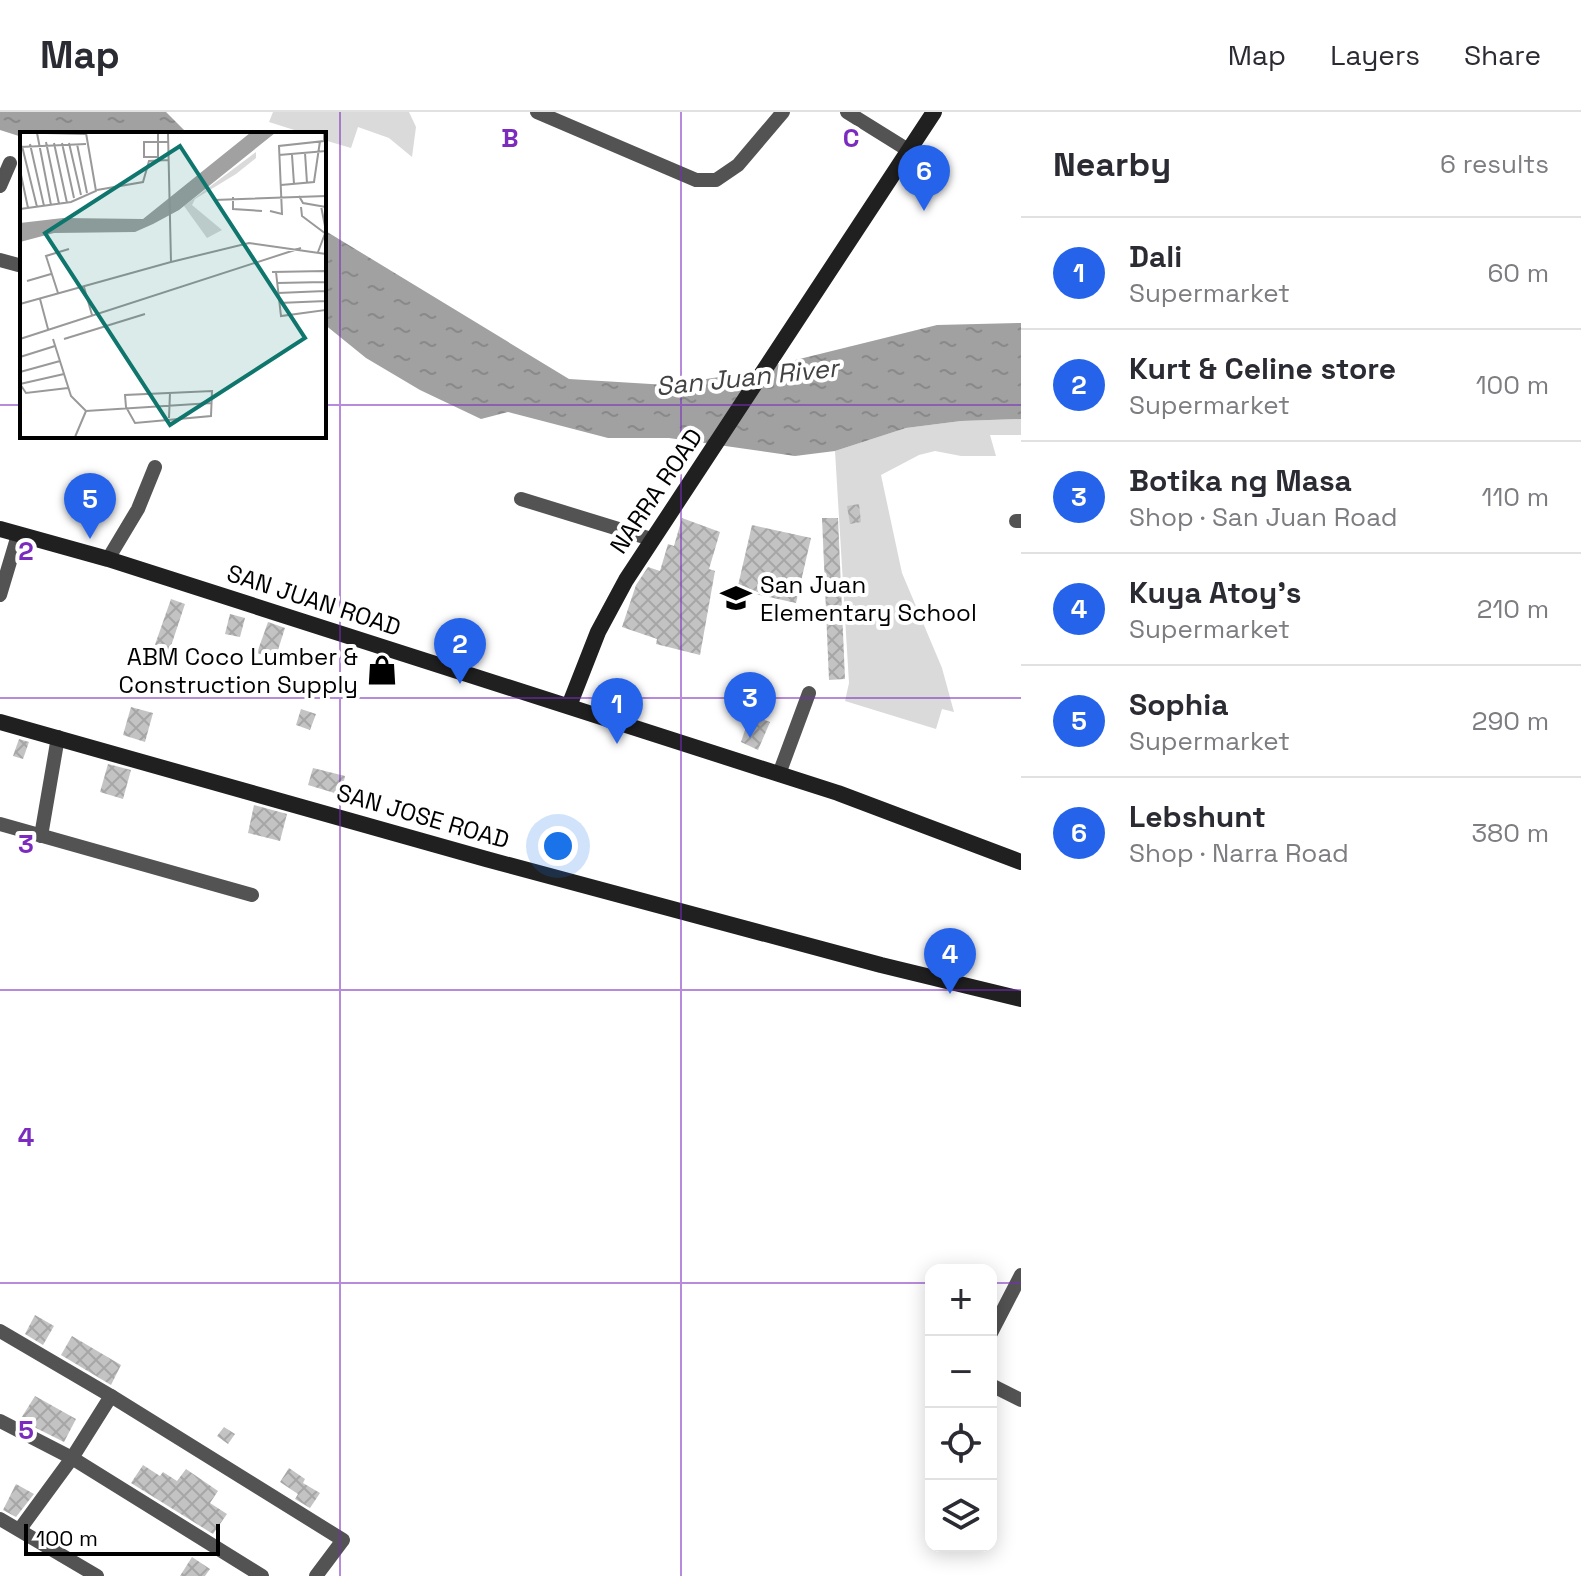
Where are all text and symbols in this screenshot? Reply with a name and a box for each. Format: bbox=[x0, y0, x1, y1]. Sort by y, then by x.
text: Map bbox=[40, 31, 120, 79]
text: Map bbox=[1228, 37, 1286, 73]
text: Layers bbox=[1330, 37, 1420, 73]
text: Share bbox=[1464, 37, 1541, 73]
text: B bbox=[501, 121, 519, 155]
text: C bbox=[843, 121, 859, 155]
inset map bbox=[20, 132, 326, 438]
text: Nearby bbox=[1053, 143, 1171, 186]
pin: 6 bbox=[898, 145, 950, 211]
text: 6 results bbox=[1440, 147, 1549, 181]
text: Dali bbox=[1129, 237, 1182, 276]
text: 1 bbox=[1073, 256, 1085, 290]
text: 60 m bbox=[1487, 256, 1549, 290]
text: Supermarket bbox=[1129, 276, 1290, 310]
text: Kurt & Celine store bbox=[1129, 349, 1396, 388]
water label: San Juan River bbox=[654, 350, 843, 403]
text: 2 bbox=[1071, 368, 1087, 402]
text: 100 m bbox=[1476, 368, 1549, 402]
text: Supermarket bbox=[1129, 388, 1290, 422]
street label: NARRA ROAD bbox=[603, 423, 709, 559]
text: Botika ng Masa bbox=[1129, 461, 1352, 500]
pin: 5 bbox=[64, 473, 116, 539]
text: 3 bbox=[1071, 480, 1087, 514]
text: 110 m bbox=[1482, 480, 1549, 514]
text: Shop · San Juan Road bbox=[1129, 500, 1397, 534]
text: 2 bbox=[18, 534, 34, 568]
street label: SAN JUAN ROAD bbox=[223, 557, 405, 643]
place label: San Juan Elementary School bbox=[760, 569, 977, 628]
text: Kuya Atoy's bbox=[1129, 573, 1301, 612]
school or university icon: San Juan Elementary School bbox=[719, 581, 753, 615]
text: 4 bbox=[1071, 592, 1087, 626]
text: 210 m bbox=[1477, 592, 1549, 626]
text: Supermarket bbox=[1129, 612, 1290, 646]
pin: 2 bbox=[434, 618, 486, 684]
place label: ABM Coco Lumber & Construction Supply bbox=[119, 641, 358, 700]
shop icon: ABM Coco Lumber & Construction Supply bbox=[365, 653, 399, 687]
pin: 3 bbox=[724, 672, 776, 738]
pin: 1 bbox=[591, 678, 643, 744]
text: Sophia bbox=[1129, 685, 1228, 724]
text: 5 bbox=[1071, 704, 1087, 738]
text: 290 m bbox=[1472, 704, 1549, 738]
text: Supermarket bbox=[1129, 724, 1290, 758]
street label: SAN JOSE ROAD bbox=[333, 777, 513, 855]
text: Lebshunt bbox=[1129, 797, 1266, 836]
text: 6 bbox=[1071, 816, 1087, 850]
text: 380 m bbox=[1471, 816, 1549, 850]
your location bbox=[538, 826, 578, 866]
text: 3 bbox=[18, 827, 34, 861]
text: Shop · Narra Road bbox=[1129, 836, 1349, 870]
pin: 4 bbox=[924, 928, 976, 994]
text: 4 bbox=[18, 1120, 34, 1154]
map controls bbox=[925, 1264, 997, 1552]
button: + bbox=[925, 1264, 997, 1336]
button: − bbox=[925, 1336, 997, 1408]
button: locate bbox=[925, 1408, 997, 1480]
text: 5 bbox=[18, 1413, 34, 1447]
button: layers bbox=[925, 1480, 997, 1552]
scale bar bbox=[24, 1520, 220, 1556]
text: 100 m bbox=[36, 1524, 98, 1552]

